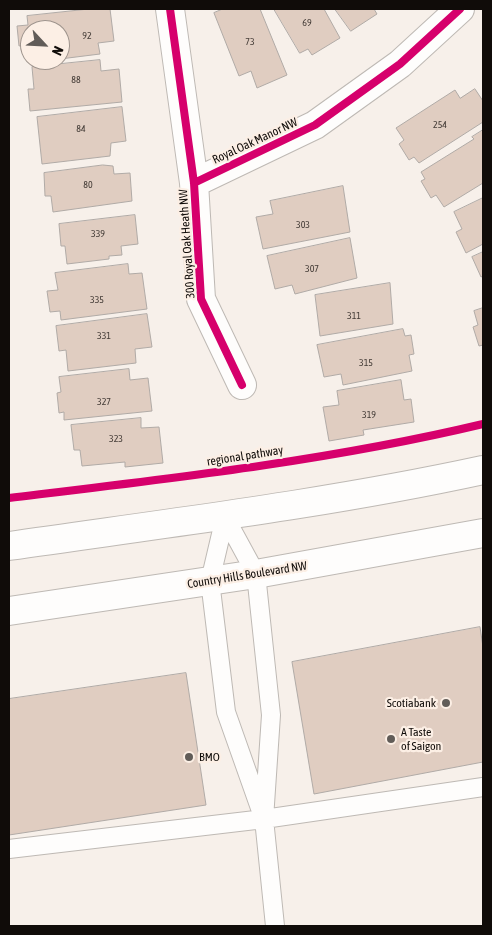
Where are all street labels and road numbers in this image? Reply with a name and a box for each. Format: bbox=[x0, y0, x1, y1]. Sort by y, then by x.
street label: Royal Oak Manor NW bbox=[210, 115, 300, 167]
street label: 300 Royal Oak Heath NW bbox=[176, 189, 198, 299]
street label: regional pathway bbox=[206, 443, 284, 469]
street label: Country Hills Boulevard NW bbox=[186, 558, 308, 592]

